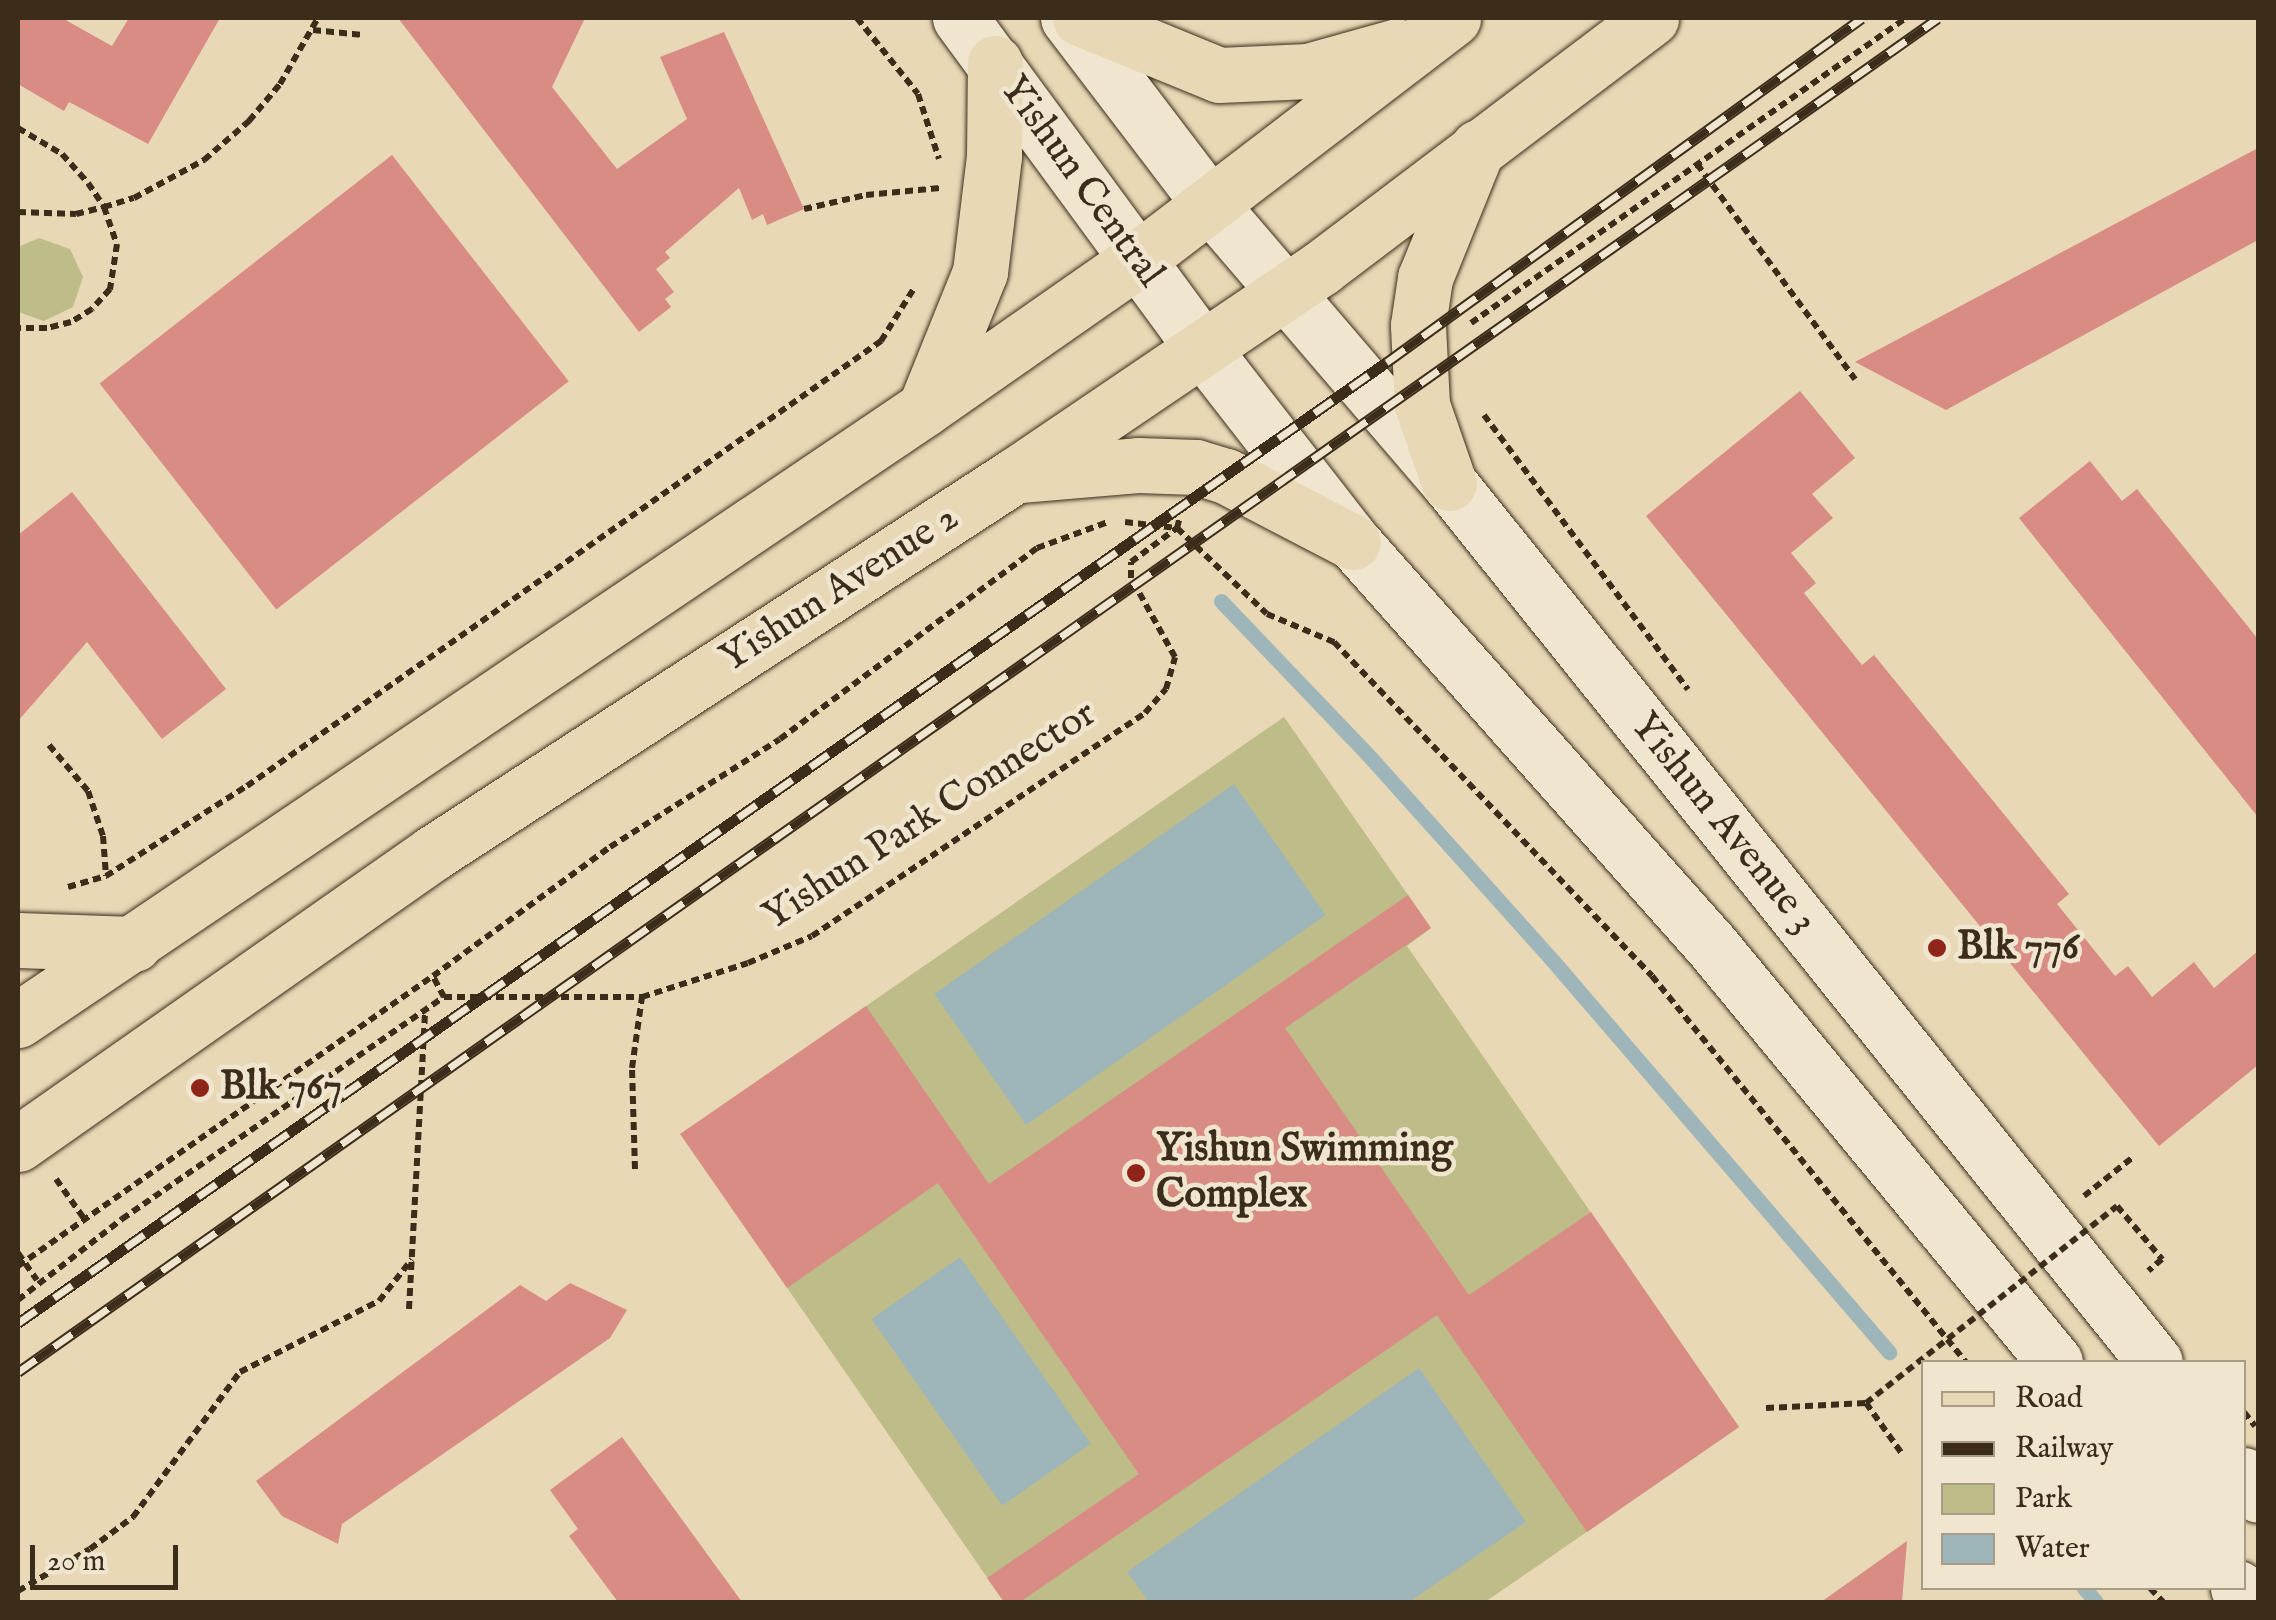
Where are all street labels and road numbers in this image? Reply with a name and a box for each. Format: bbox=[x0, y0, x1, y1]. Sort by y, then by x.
street label: Yishun Central bbox=[988, 67, 1174, 297]
street label: Yishun Avenue 2 bbox=[712, 494, 968, 684]
street label: Yishun Park Connector bbox=[755, 690, 1105, 942]
street label: Yishun Avenue 3 bbox=[1619, 704, 1827, 944]

